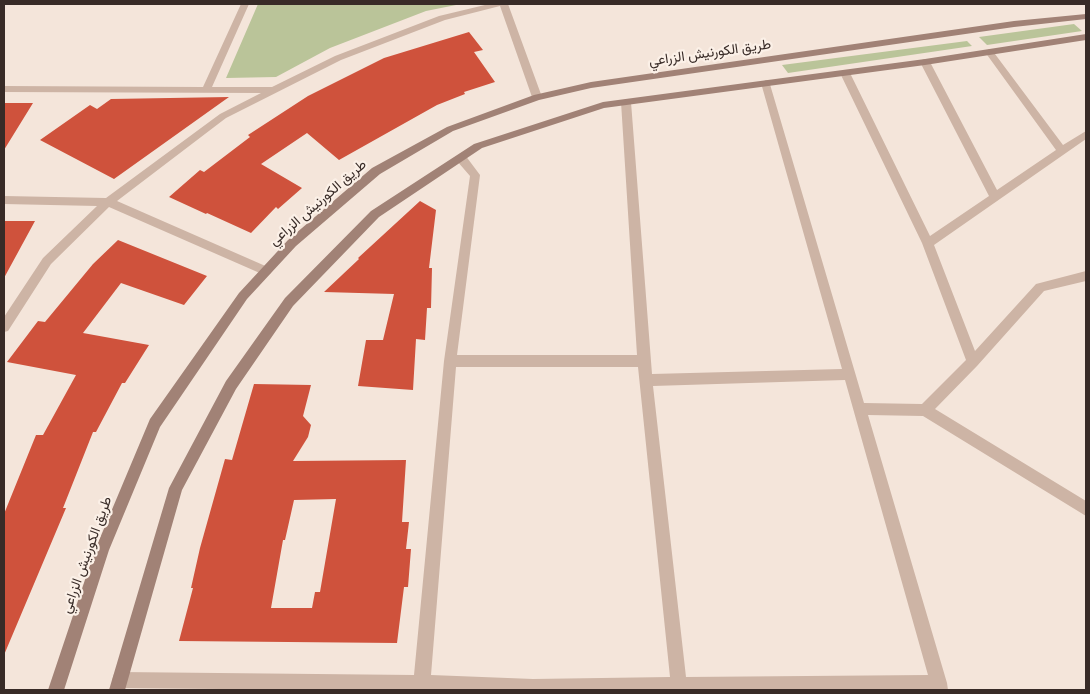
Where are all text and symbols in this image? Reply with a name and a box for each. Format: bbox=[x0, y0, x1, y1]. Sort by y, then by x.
street label: طريق الكورنيش الزراعي bbox=[648, 36, 772, 70]
street label: طريق الكورنيش الزراعي bbox=[266, 156, 370, 250]
street label: طريق الكورنيش الزراعي bbox=[58, 494, 116, 616]

